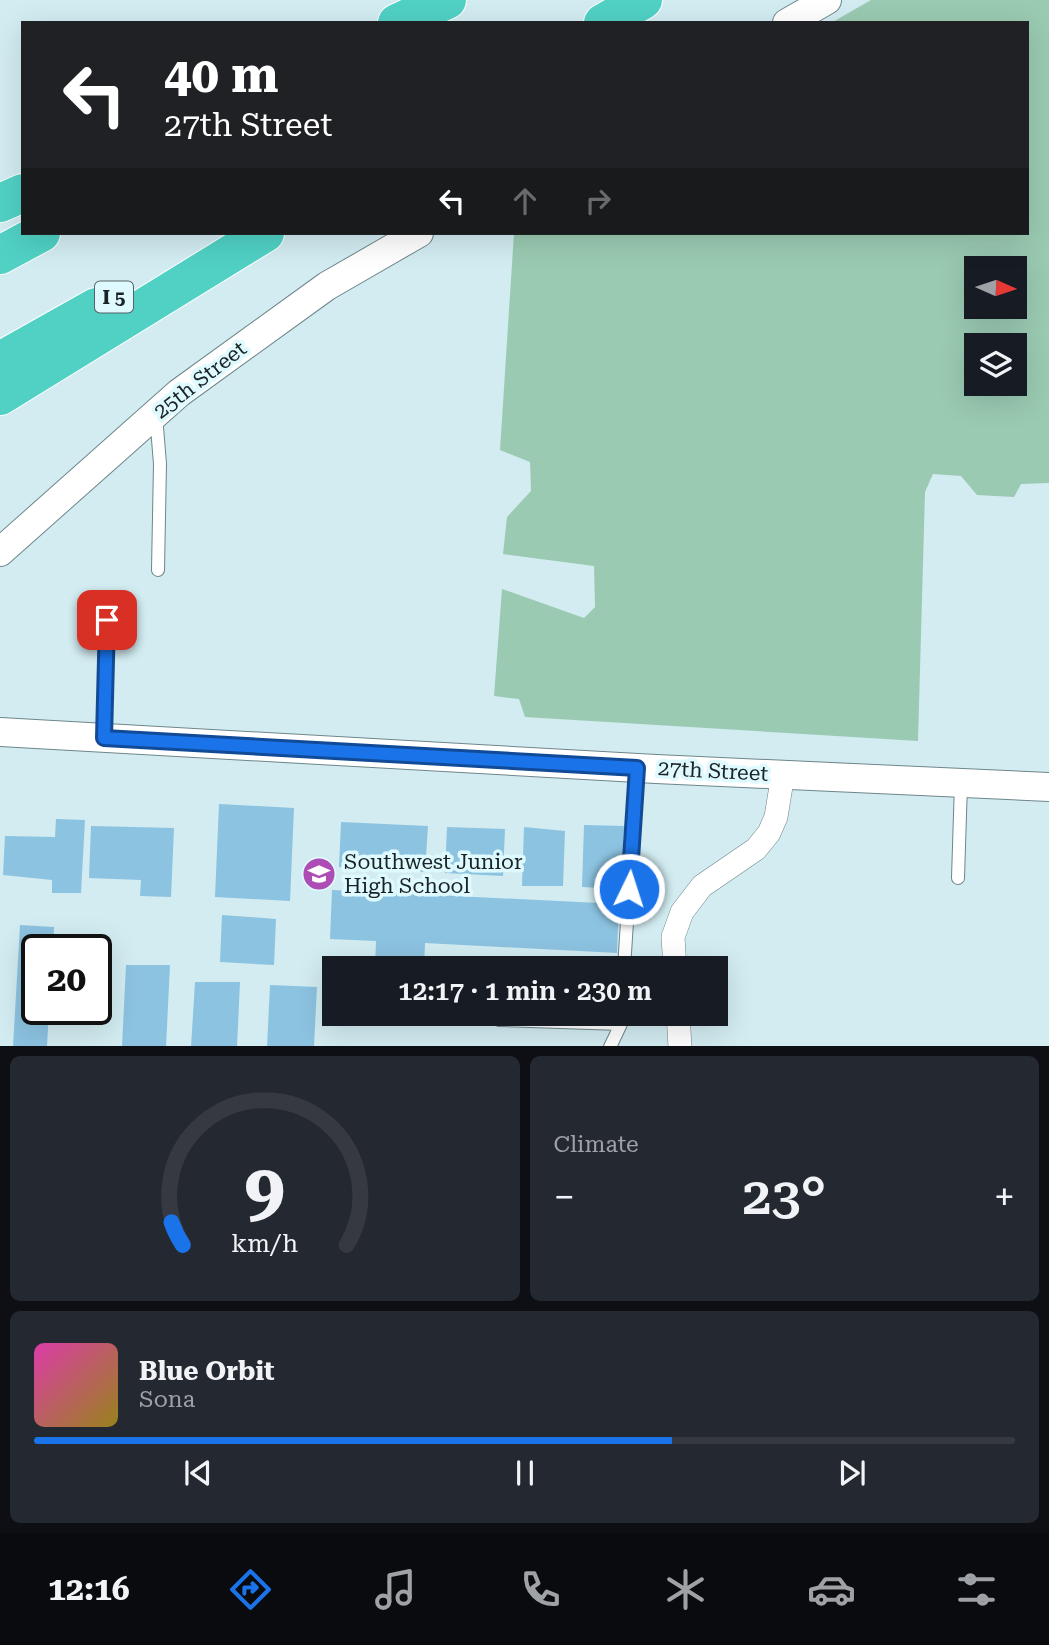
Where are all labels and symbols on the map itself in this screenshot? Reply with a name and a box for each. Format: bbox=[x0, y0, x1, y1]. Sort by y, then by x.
north arrow bbox=[964, 256, 1027, 318]
road number: I 5 bbox=[95, 282, 133, 312]
street label: 25th Street bbox=[149, 336, 251, 423]
pin bbox=[77, 590, 137, 650]
street label: 27th Street bbox=[657, 756, 769, 786]
place label: Southwest Junior High School bbox=[344, 850, 523, 898]
position arrow bbox=[592, 852, 666, 926]
school or university icon: Southwest Junior High School bbox=[300, 855, 338, 893]
speed limit sign: 20 bbox=[21, 934, 112, 1025]

